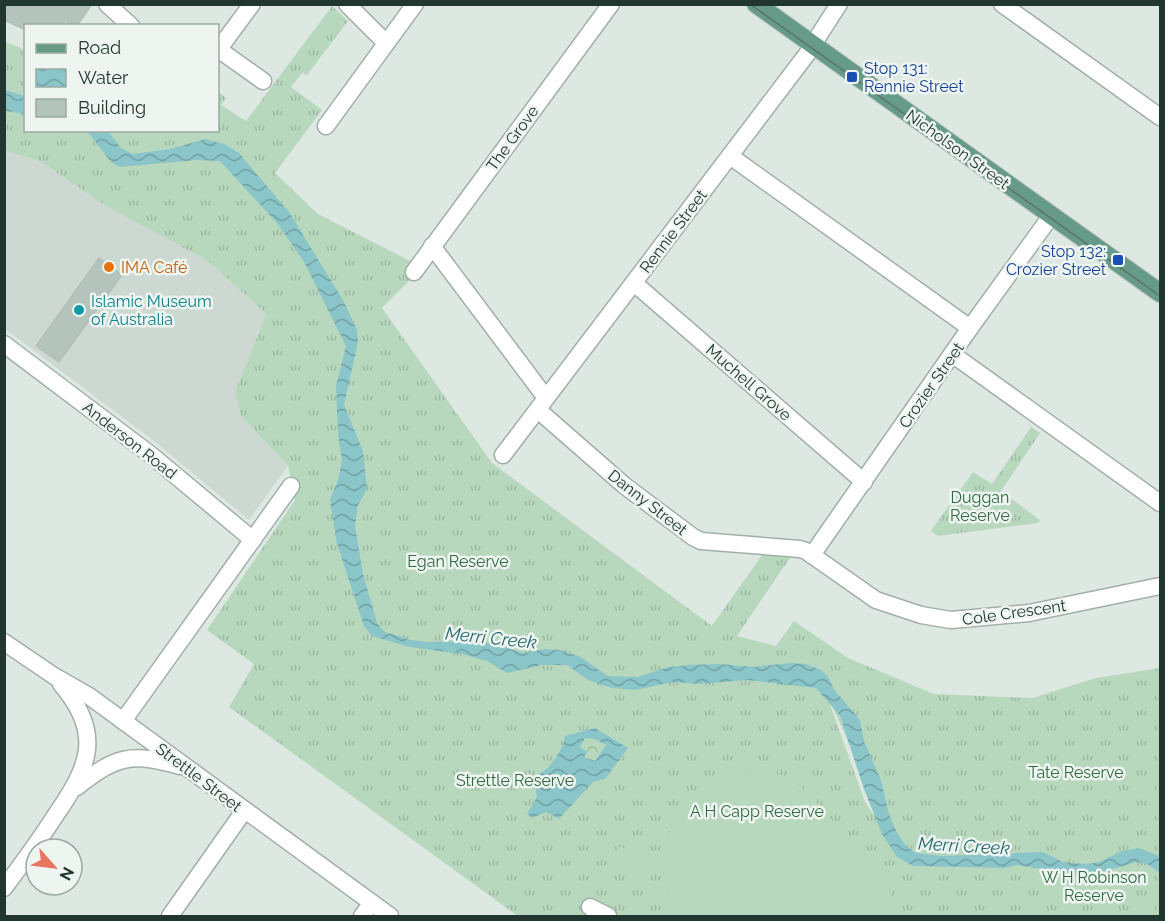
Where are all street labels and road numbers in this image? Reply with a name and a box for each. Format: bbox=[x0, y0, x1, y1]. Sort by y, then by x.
street label: The Grove bbox=[482, 102, 542, 175]
street label: Nicholson Street bbox=[902, 106, 1013, 194]
street label: Rennie Street bbox=[636, 185, 711, 277]
street label: Crozier Street bbox=[895, 338, 968, 432]
street label: Muchell Grove bbox=[702, 340, 795, 425]
street label: Anderson Road bbox=[79, 398, 181, 483]
street label: Danny Street bbox=[604, 466, 692, 540]
street label: Cole Crescent bbox=[961, 596, 1068, 629]
street label: Strettle Street bbox=[152, 739, 246, 816]

